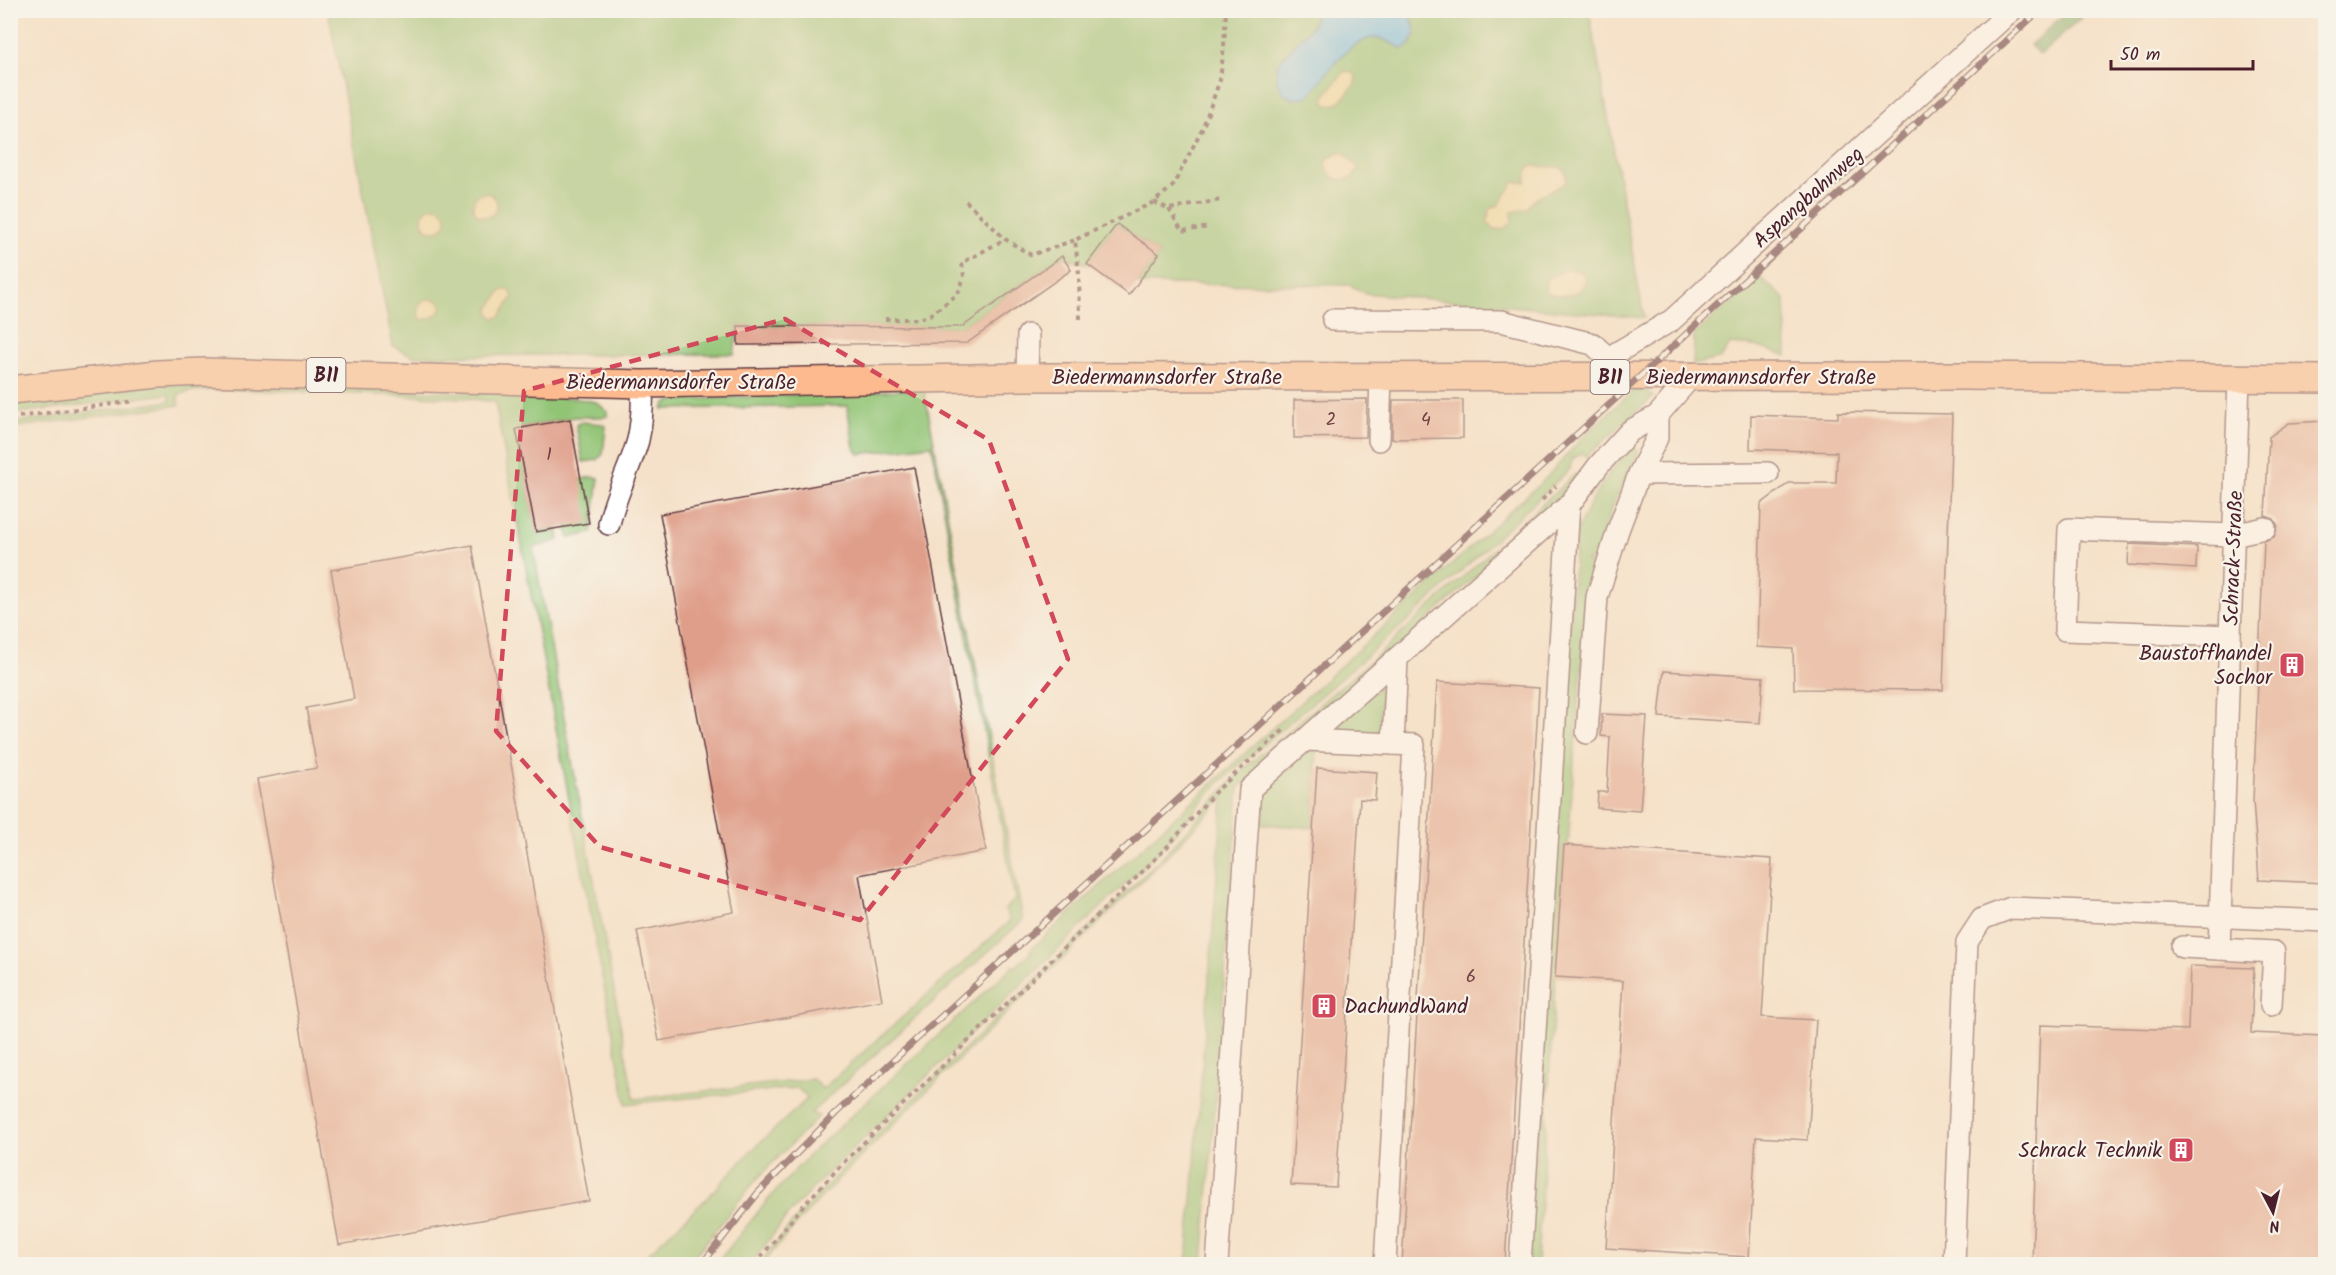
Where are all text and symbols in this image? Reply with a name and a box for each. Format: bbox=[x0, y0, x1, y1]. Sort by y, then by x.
scale bar bbox=[2111, 33, 2254, 71]
text: 50 m bbox=[2120, 41, 2160, 70]
street label: Aspangbahnweg bbox=[1746, 139, 1872, 257]
road number: B11 bbox=[306, 358, 346, 392]
road number: B11 bbox=[1590, 360, 1630, 394]
street label: Biedermannsdorfer Straße bbox=[1052, 362, 1283, 395]
street label: Biedermannsdorfer Straße bbox=[1646, 362, 1877, 395]
street label: Biedermannsdorfer Straße bbox=[566, 367, 797, 400]
house number: 2 bbox=[1326, 406, 1336, 435]
house number: 4 bbox=[1421, 406, 1431, 435]
house number: 1 bbox=[546, 441, 552, 470]
street label: Schrack-Straße bbox=[2216, 489, 2253, 626]
place label: Baustoffhandel Sochor bbox=[2139, 638, 2273, 695]
building icon: Baustoffhandel Sochor bbox=[2277, 650, 2307, 680]
house number: 6 bbox=[1466, 963, 1476, 992]
building icon: DachundWand bbox=[1309, 991, 1339, 1021]
place label: DachundWand bbox=[1344, 991, 1468, 1024]
place label: Schrack Technik bbox=[2019, 1135, 2162, 1168]
building icon: Schrack Technik bbox=[2166, 1135, 2196, 1165]
north arrow bbox=[2243, 1182, 2303, 1242]
text: N bbox=[2268, 1212, 2281, 1238]

